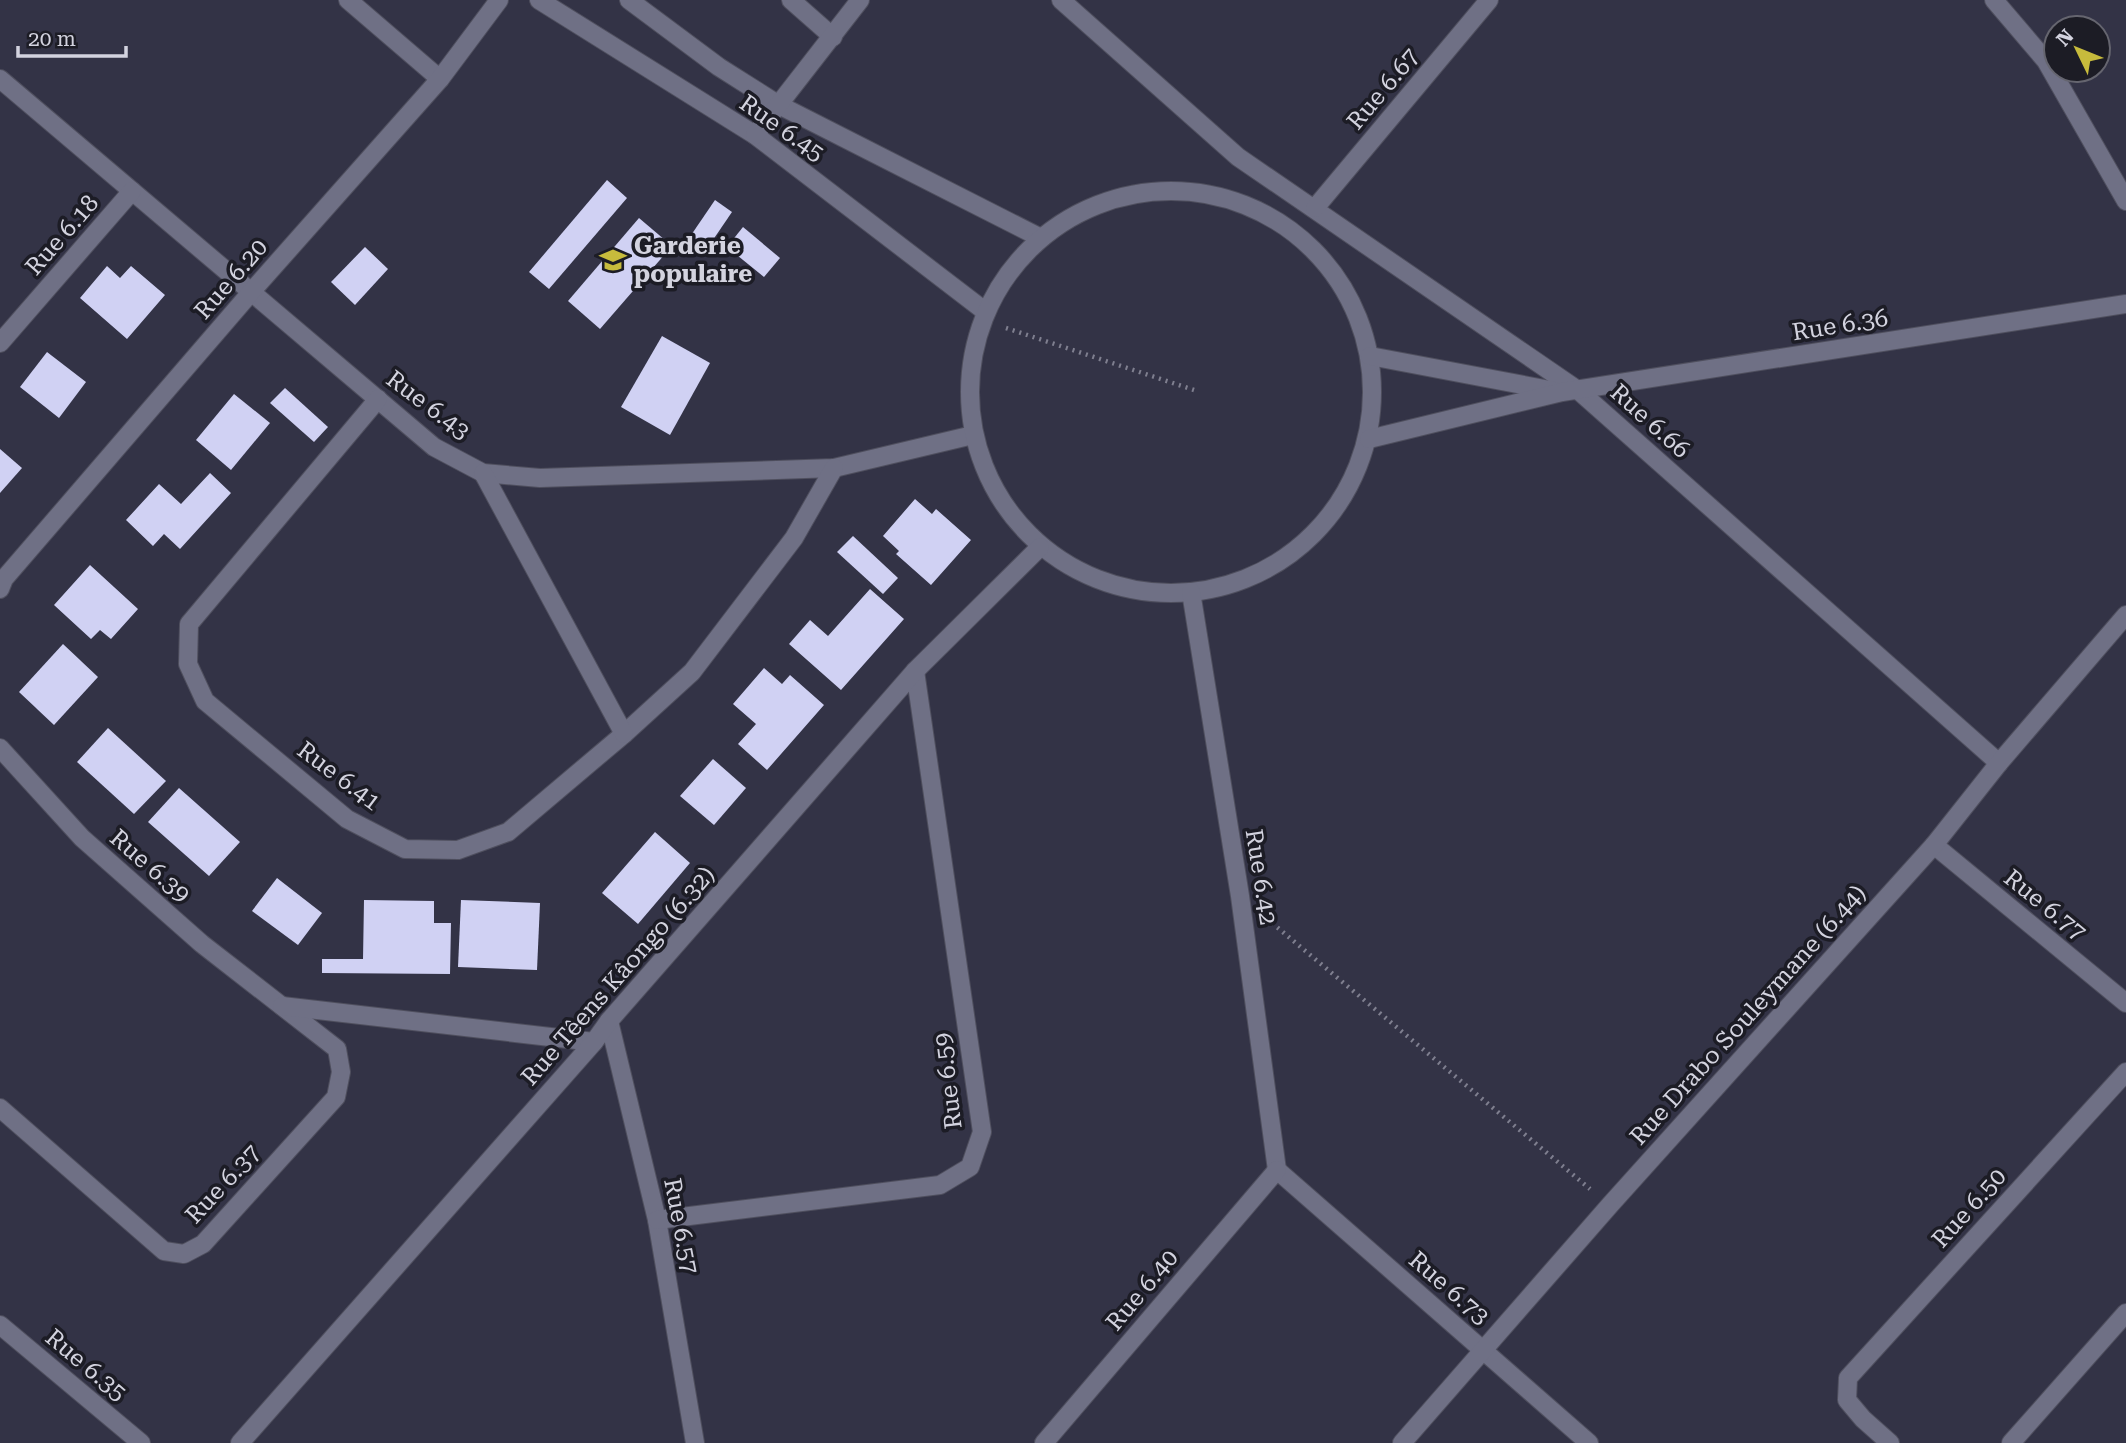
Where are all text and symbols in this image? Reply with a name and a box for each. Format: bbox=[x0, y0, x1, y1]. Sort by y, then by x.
scale bar bbox=[18, 14, 126, 58]
north arrow bbox=[2042, 14, 2112, 84]
text: N bbox=[2052, 24, 2079, 51]
text: 20 m bbox=[28, 27, 76, 51]
street label: Rue 6.67 bbox=[1341, 43, 1425, 135]
street label: Rue 6.45 bbox=[734, 89, 830, 167]
street label: Rue 6.18 bbox=[20, 189, 104, 281]
place label: Garderie populaire bbox=[634, 232, 752, 288]
street label: Rue 6.20 bbox=[189, 233, 273, 325]
school or university icon: Garderie populaire bbox=[598, 245, 628, 275]
street label: Rue 6.36 bbox=[1790, 304, 1890, 346]
street label: Rue 6.43 bbox=[381, 365, 475, 445]
street label: Rue 6.66 bbox=[1605, 378, 1695, 464]
street label: Rue 6.41 bbox=[292, 736, 386, 816]
street label: Rue 6.39 bbox=[104, 824, 196, 908]
street label: Rue 6.42 bbox=[1240, 827, 1282, 927]
street label: Rue Têens Kâongo (6.32) bbox=[515, 861, 721, 1091]
street label: Rue 6.77 bbox=[1999, 864, 2091, 946]
street label: Rue Drabo Souleymane (6.44) bbox=[1624, 880, 1872, 1150]
street label: Rue 6.59 bbox=[928, 1031, 968, 1131]
street label: Rue 6.37 bbox=[180, 1139, 266, 1229]
street label: Rue 6.50 bbox=[1926, 1163, 2012, 1253]
street label: Rue 6.57 bbox=[658, 1176, 704, 1276]
street label: Rue 6.40 bbox=[1100, 1244, 1184, 1336]
street label: Rue 6.73 bbox=[1403, 1246, 1495, 1330]
street label: Rue 6.35 bbox=[40, 1323, 132, 1407]

